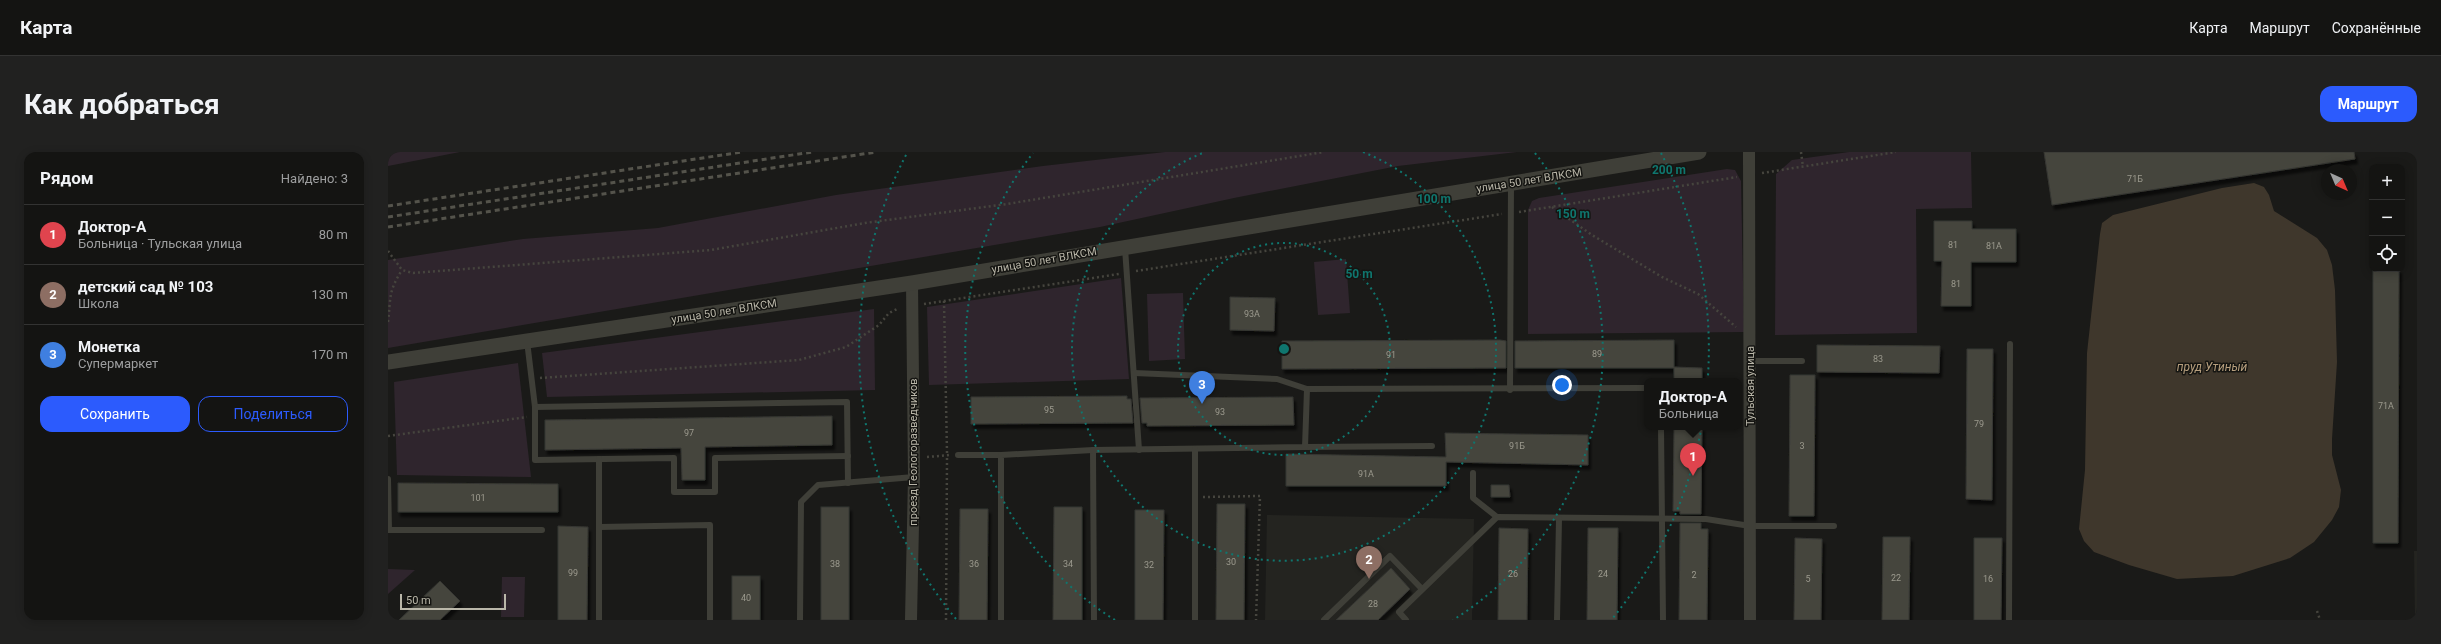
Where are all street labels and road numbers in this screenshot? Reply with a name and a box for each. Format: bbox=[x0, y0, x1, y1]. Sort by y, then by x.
street label: улица 50 лет ВЛКСМ bbox=[1475, 166, 1583, 195]
street label: улица 50 лет ВЛКСМ bbox=[991, 245, 1098, 276]
street label: улица 50 лет ВЛКСМ bbox=[670, 297, 778, 326]
street label: Тульская улица bbox=[1744, 346, 1757, 426]
street label: проезд Геологоразведчиков bbox=[907, 378, 920, 526]

